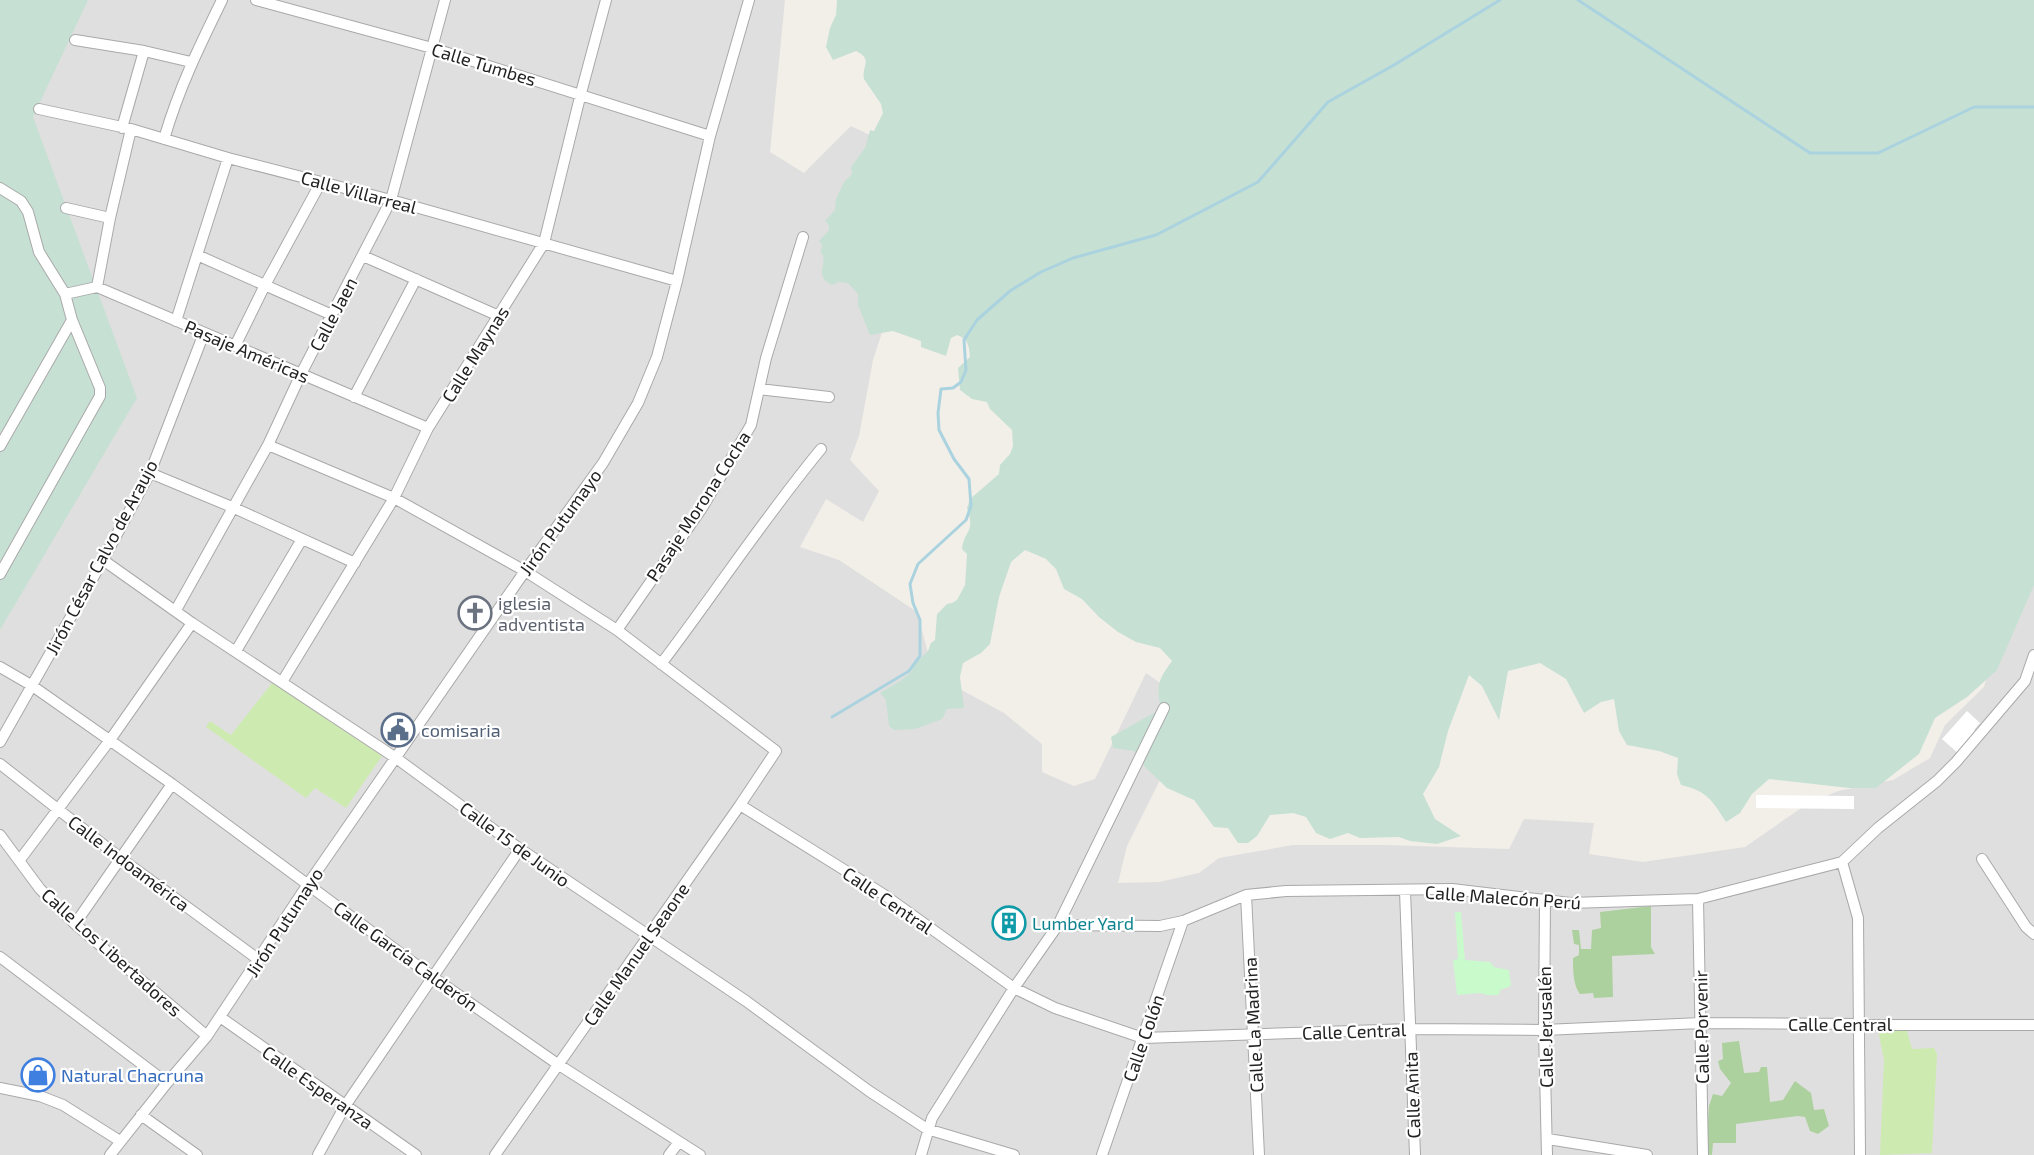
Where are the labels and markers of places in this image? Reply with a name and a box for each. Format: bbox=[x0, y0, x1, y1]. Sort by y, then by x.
place label: iglesia adventista bbox=[498, 592, 585, 635]
church icon: iglesia adventista bbox=[457, 595, 493, 631]
public building icon: comisaria bbox=[380, 712, 416, 748]
place label: comisaria bbox=[421, 719, 501, 741]
building icon: Lumber Yard bbox=[991, 905, 1027, 941]
place label: Lumber Yard bbox=[1032, 912, 1134, 934]
shop icon: Natural Chacruna bbox=[20, 1057, 56, 1093]
place label: Natural Chacruna bbox=[61, 1064, 204, 1086]

